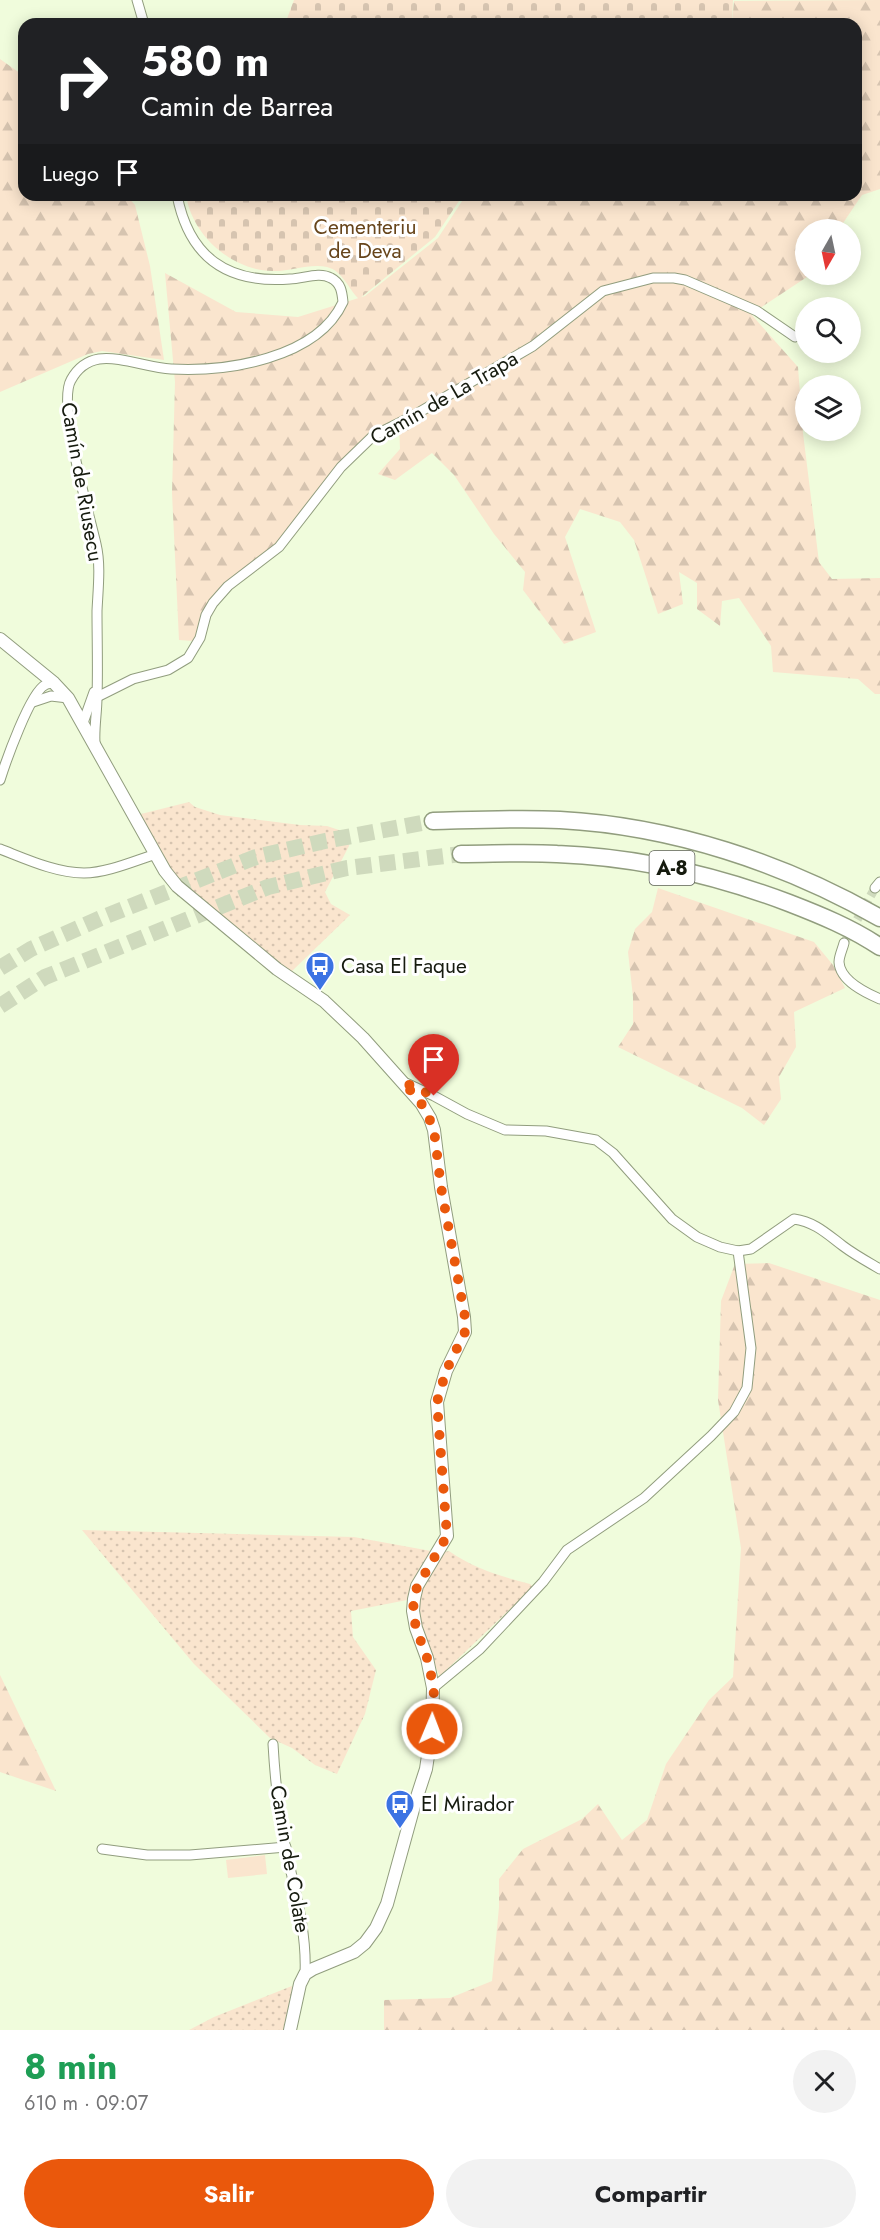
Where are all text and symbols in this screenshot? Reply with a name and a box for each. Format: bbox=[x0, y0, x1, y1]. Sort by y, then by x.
text: 580 m bbox=[141, 31, 269, 92]
icon: right bbox=[42, 42, 120, 120]
text: Camin de Barrea bbox=[141, 87, 333, 126]
icon: arrive bbox=[111, 156, 144, 189]
text: Luego bbox=[42, 157, 99, 189]
park label: Cementeriu de Deva bbox=[314, 212, 416, 266]
north arrow bbox=[795, 219, 861, 285]
map controls bbox=[795, 219, 861, 441]
button: search bbox=[795, 297, 861, 363]
street label: Camín de La Trapa bbox=[365, 343, 523, 453]
button: layers bbox=[795, 375, 861, 441]
street label: Camín de Riusecu bbox=[53, 400, 111, 564]
road number: A-8 bbox=[650, 851, 694, 885]
bus stop icon: Casa El Faque bbox=[304, 950, 336, 992]
place label: Casa El Faque bbox=[341, 951, 467, 981]
pin bbox=[408, 1034, 459, 1096]
icon: arrive bbox=[417, 1043, 450, 1076]
position arrow bbox=[400, 1697, 464, 1761]
street label: Camin de Colate bbox=[262, 1783, 318, 1935]
bus stop icon: El Mirador bbox=[384, 1788, 416, 1830]
place label: El Mirador bbox=[421, 1789, 515, 1819]
text: 8 min bbox=[24, 2040, 118, 2092]
button: close bbox=[793, 2050, 856, 2113]
text: 610 m · 09:07 bbox=[24, 2089, 148, 2118]
button: Salir bbox=[24, 2159, 434, 2228]
button: Compartir bbox=[446, 2159, 856, 2228]

